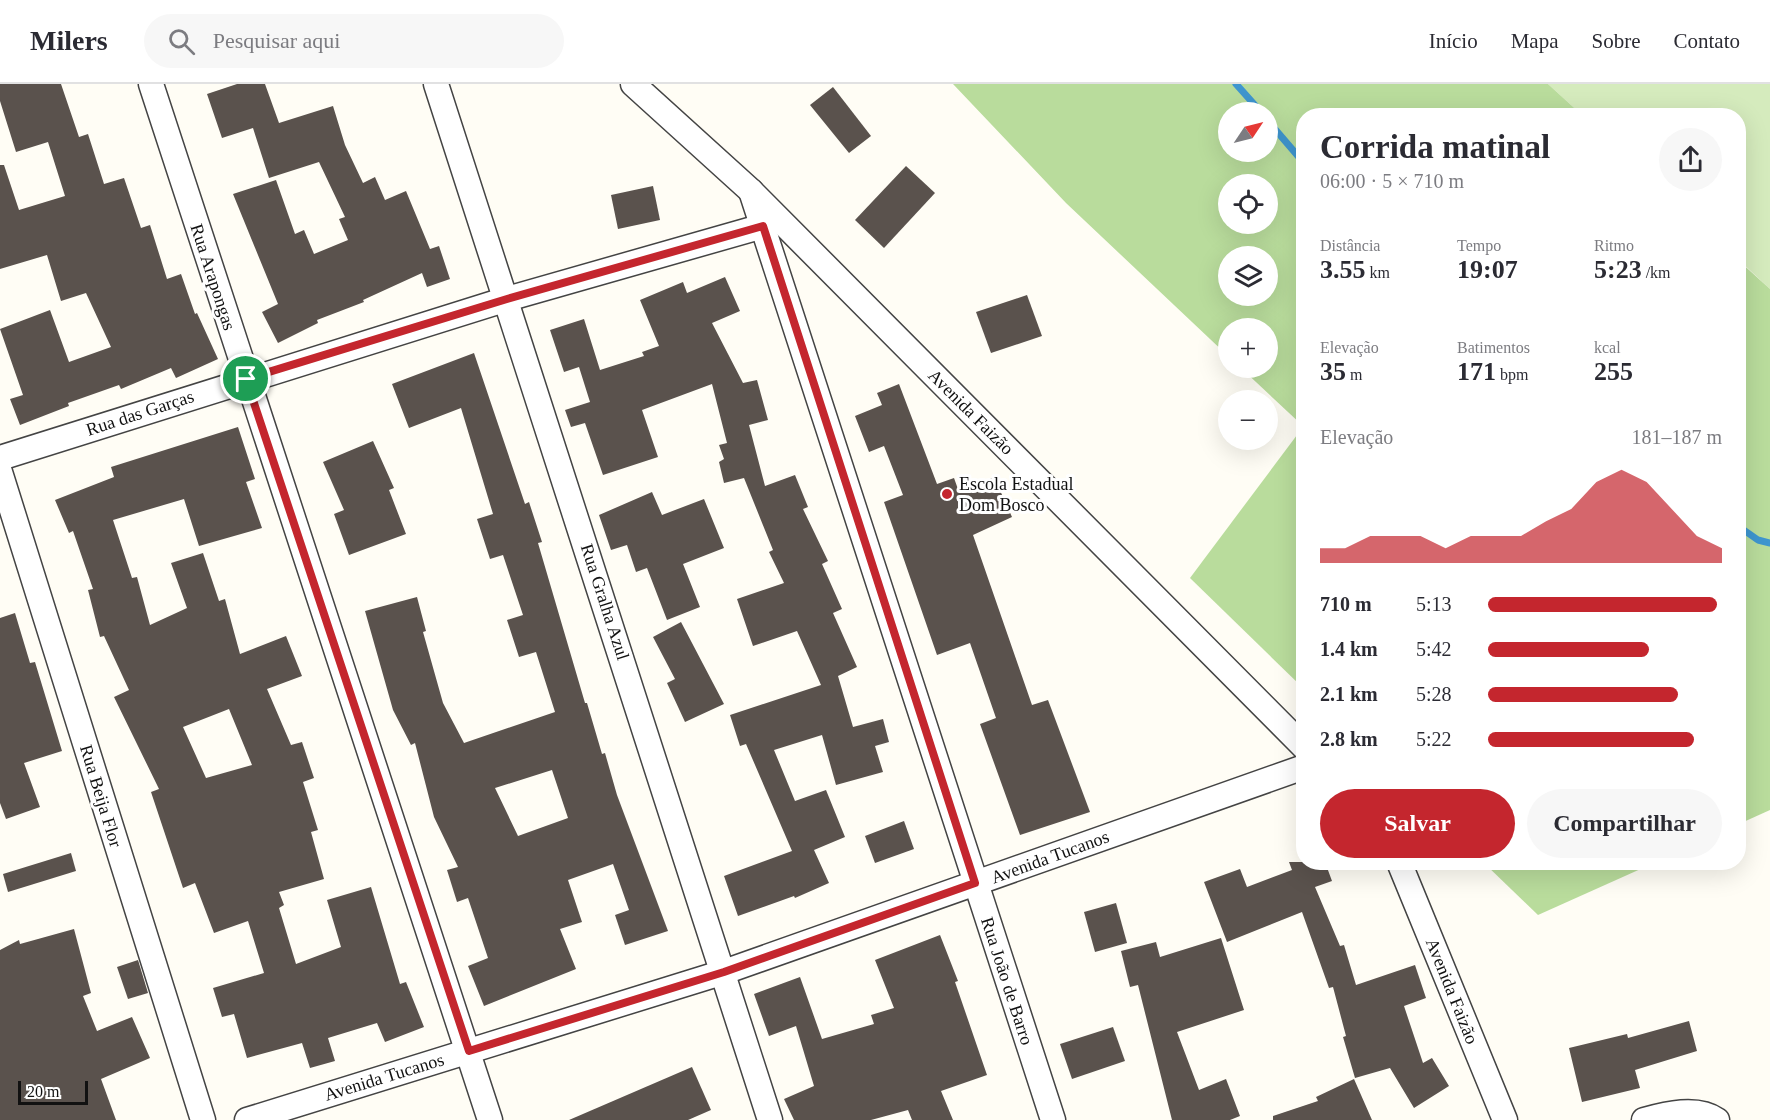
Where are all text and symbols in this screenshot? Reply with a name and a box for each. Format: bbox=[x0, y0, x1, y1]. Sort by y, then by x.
search box bbox=[144, 14, 564, 68]
text: Milers bbox=[30, 25, 108, 56]
icon: search bbox=[165, 25, 198, 58]
text: Pesquisar aqui bbox=[213, 28, 340, 53]
text: Início bbox=[1429, 29, 1478, 53]
text: Mapa bbox=[1511, 29, 1559, 53]
text: Sobre bbox=[1592, 29, 1641, 53]
text: Contato bbox=[1674, 29, 1740, 53]
north arrow bbox=[1218, 102, 1278, 162]
map controls bbox=[1218, 102, 1278, 450]
button: share bbox=[1659, 128, 1722, 191]
text: Corrida matinal bbox=[1320, 129, 1550, 165]
text: 06:00 · 5 × 710 m bbox=[1320, 170, 1464, 192]
button: locate bbox=[1218, 174, 1278, 234]
street label: Rua Arapongas bbox=[186, 221, 240, 333]
text: Distância bbox=[1320, 237, 1380, 254]
text: Tempo bbox=[1457, 237, 1501, 254]
text: Ritmo bbox=[1594, 237, 1634, 254]
button: layers bbox=[1218, 246, 1278, 306]
text: 3.55 bbox=[1320, 255, 1366, 284]
text: 19:07 bbox=[1457, 255, 1518, 284]
text: 5:23 bbox=[1594, 255, 1642, 284]
text: km bbox=[1366, 264, 1390, 281]
text: /km bbox=[1642, 264, 1671, 281]
button: + bbox=[1218, 318, 1278, 378]
text: Elevação bbox=[1320, 339, 1379, 356]
text: Batimentos bbox=[1457, 339, 1530, 356]
text: kcal bbox=[1594, 339, 1621, 356]
pin bbox=[220, 353, 271, 404]
text: 35 bbox=[1320, 357, 1346, 386]
text: 171 bbox=[1457, 357, 1496, 386]
text: 255 bbox=[1594, 357, 1633, 386]
icon: arrive bbox=[229, 362, 262, 395]
street label: Avenida Faizão bbox=[924, 365, 1018, 459]
text: m bbox=[1346, 366, 1362, 383]
text: bpm bbox=[1496, 366, 1528, 383]
street label: Rua das Garças bbox=[84, 386, 196, 440]
button: − bbox=[1218, 390, 1278, 450]
text: Elevação bbox=[1320, 426, 1393, 448]
text: 181–187 m bbox=[1631, 426, 1722, 448]
place label: Escola Estadual Dom Bosco bbox=[959, 474, 1073, 515]
marker: Escola Estadual Dom Bosco bbox=[940, 487, 954, 501]
street label: Rua Gralha Azul bbox=[577, 541, 633, 663]
text: 710 m bbox=[1320, 593, 1372, 615]
text: 5:13 bbox=[1416, 593, 1452, 615]
text: 1.4 km bbox=[1320, 638, 1378, 660]
text: 5:42 bbox=[1416, 638, 1452, 660]
text: 2.1 km bbox=[1320, 683, 1378, 705]
text: 5:28 bbox=[1416, 683, 1452, 705]
text: 2.8 km bbox=[1320, 728, 1378, 750]
text: 5:22 bbox=[1416, 728, 1452, 750]
street label: Rua Beija Flor bbox=[76, 742, 126, 850]
button: Salvar bbox=[1320, 789, 1515, 858]
button: Compartilhar bbox=[1527, 789, 1722, 858]
street label: Avenida Tucanos bbox=[988, 826, 1112, 888]
street label: Rua João de Barro bbox=[977, 914, 1037, 1048]
street label: Avenida Faizão bbox=[1422, 935, 1482, 1047]
street label: Avenida Tucanos bbox=[322, 1049, 446, 1105]
scale bar bbox=[18, 1078, 88, 1106]
text: 20 m bbox=[27, 1083, 59, 1100]

